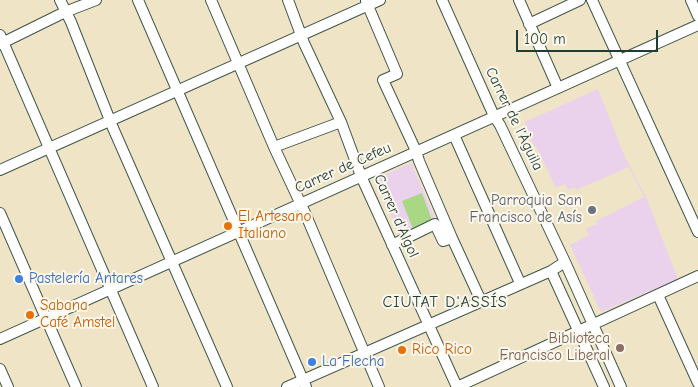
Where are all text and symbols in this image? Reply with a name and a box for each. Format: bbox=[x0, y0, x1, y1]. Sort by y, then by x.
scale bar bbox=[518, 20, 660, 52]
text: 100 m bbox=[524, 30, 566, 48]
street label: Carrer de l'Àguila bbox=[481, 64, 547, 174]
street label: Carrer de Cefeu bbox=[292, 139, 394, 197]
street label: Carrer d'Algol bbox=[370, 172, 422, 260]
place label: Parroquia San Francisco de Asís bbox=[470, 192, 582, 227]
marker: Parroquia San Francisco de Asís bbox=[586, 204, 598, 216]
place label: El Artesano Italiano bbox=[238, 208, 312, 243]
marker: El Artesano Italiano bbox=[222, 220, 234, 232]
place label: Pastelería Antares bbox=[29, 270, 143, 288]
marker: Pastelería Antares bbox=[13, 273, 25, 285]
district label: CIUTAT D'ASSÍS bbox=[381, 292, 509, 312]
place label: Sabana Café Amstel bbox=[40, 297, 115, 332]
marker: Sabana Café Amstel bbox=[24, 309, 36, 321]
place label: Biblioteca Francisco Liberal bbox=[499, 330, 610, 365]
place label: Rico Rico bbox=[412, 341, 472, 359]
marker: Biblioteca Francisco Liberal bbox=[614, 342, 626, 354]
marker: Rico Rico bbox=[396, 344, 408, 356]
place label: La Flecha bbox=[322, 353, 384, 371]
marker: La Flecha bbox=[306, 356, 318, 368]

